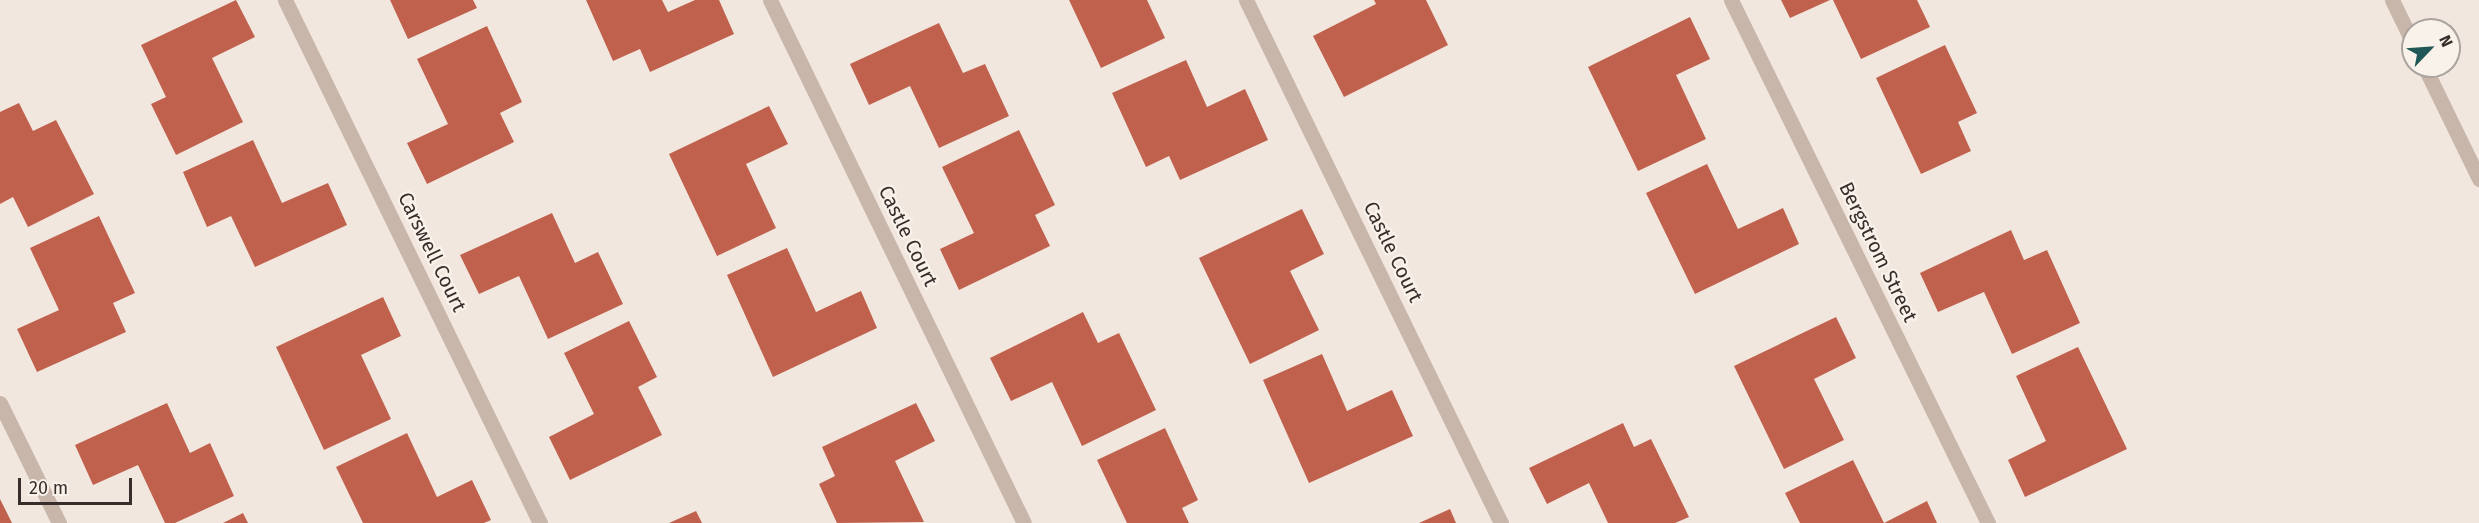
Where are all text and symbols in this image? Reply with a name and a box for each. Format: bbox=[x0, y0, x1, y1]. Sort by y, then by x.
north arrow bbox=[2401, 18, 2461, 78]
text: N bbox=[2435, 32, 2457, 50]
street label: Bergstrom Street bbox=[1834, 178, 1922, 326]
street label: Castle Court bbox=[873, 182, 943, 290]
street label: Carswell Court bbox=[393, 188, 471, 316]
street label: Castle Court bbox=[1358, 198, 1428, 306]
scale bar bbox=[21, 466, 135, 504]
text: 20 m bbox=[29, 477, 68, 499]

